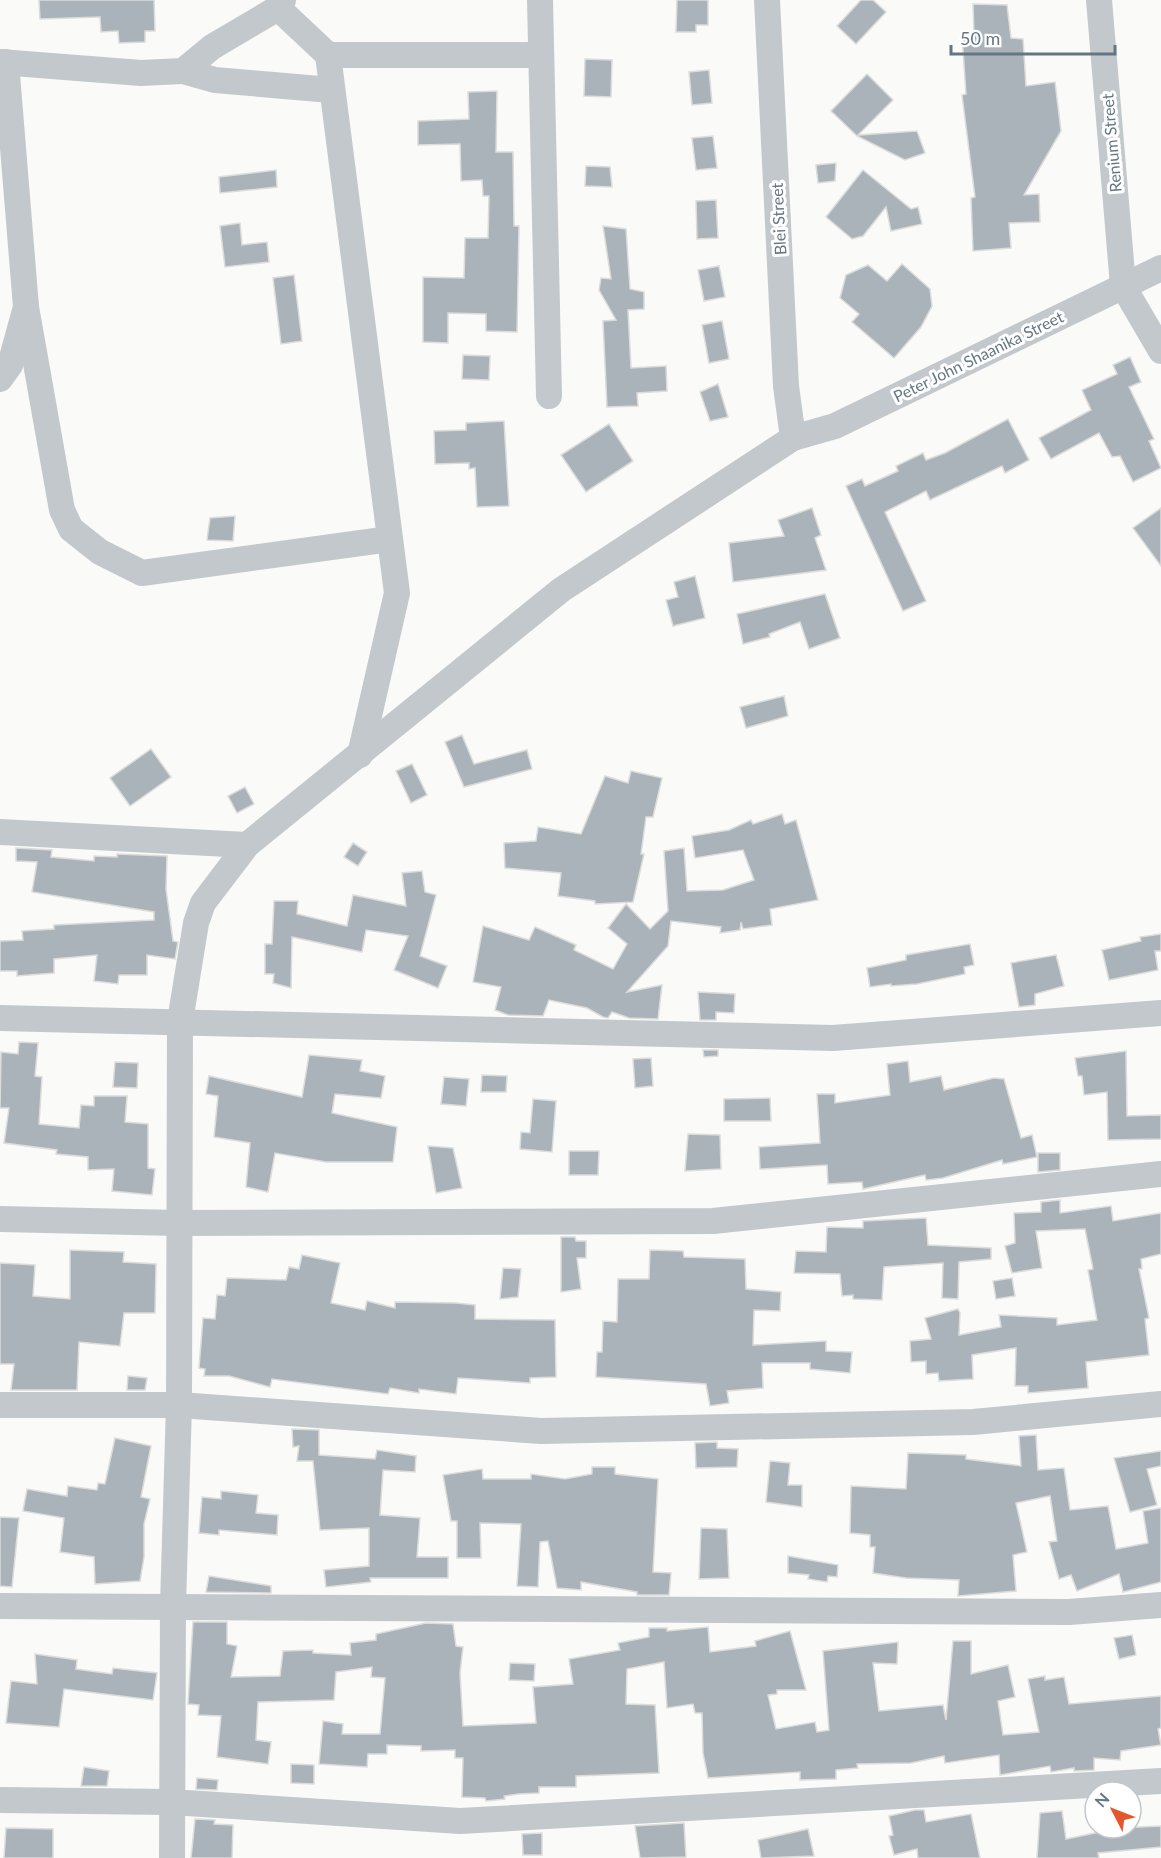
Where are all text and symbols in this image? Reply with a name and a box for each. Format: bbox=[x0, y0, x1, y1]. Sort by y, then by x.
scale bar bbox=[951, 18, 1114, 56]
text: 50 m bbox=[960, 27, 1000, 49]
street label: Renium Street bbox=[1097, 93, 1125, 193]
street label: Blei Street bbox=[767, 182, 789, 256]
street label: Peter John Shaanika Street bbox=[890, 306, 1066, 405]
north arrow bbox=[1083, 1780, 1143, 1840]
text: N bbox=[1090, 1789, 1113, 1811]

